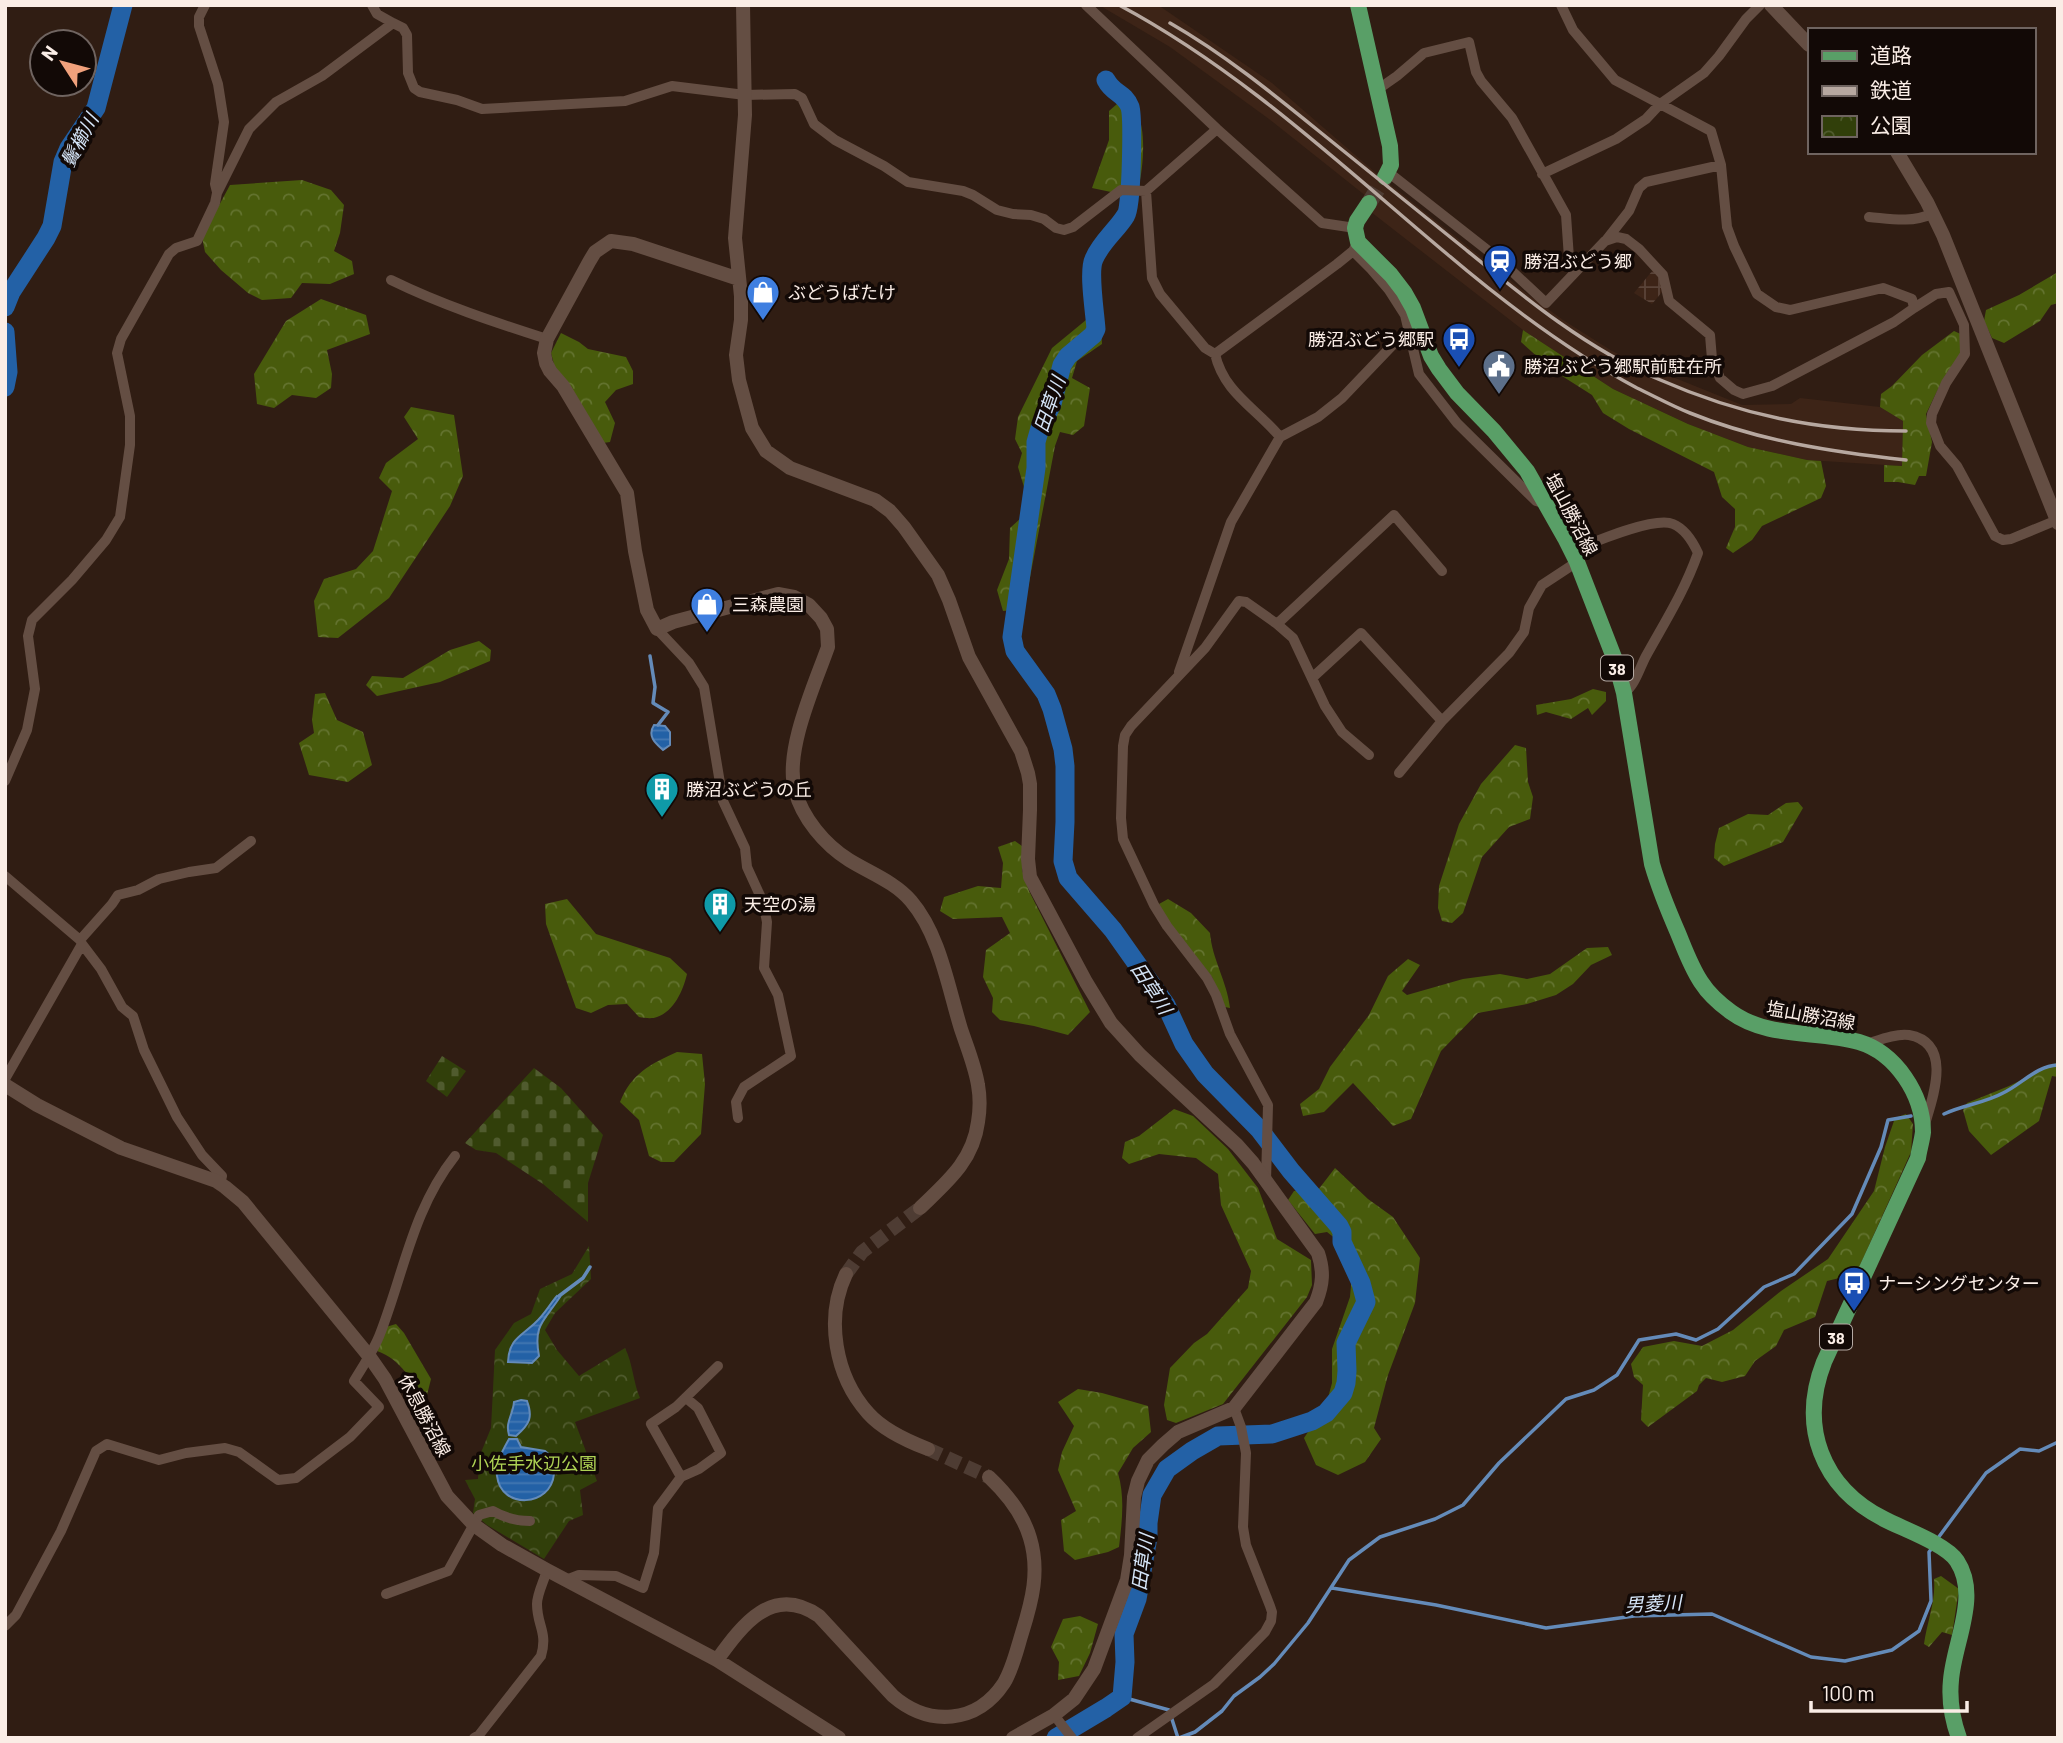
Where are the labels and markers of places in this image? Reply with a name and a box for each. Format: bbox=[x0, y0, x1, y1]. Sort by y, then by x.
station icon: 勝沼ぶどう郷 bbox=[1481, 242, 1519, 291]
place label: 勝沼ぶどう郷 bbox=[1524, 250, 1632, 272]
shop icon: ぶどうばたけ bbox=[744, 273, 782, 322]
place label: ぶどうばたけ bbox=[788, 281, 896, 303]
bus stop icon: 勝沼ぶどう郷駅 bbox=[1440, 320, 1478, 369]
place label: 勝沼ぶどう郷駅 bbox=[1308, 328, 1434, 350]
public building icon: 勝沼ぶどう郷駅前駐在所 bbox=[1480, 347, 1518, 396]
place label: 勝沼ぶどう郷駅前駐在所 bbox=[1524, 355, 1722, 377]
shop icon: 三森農園 bbox=[688, 585, 726, 634]
place label: 三森農園 bbox=[732, 593, 804, 615]
building icon: 勝沼ぶどうの丘 bbox=[643, 770, 681, 819]
place label: 勝沼ぶどうの丘 bbox=[686, 778, 812, 800]
building icon: 天空の湯 bbox=[701, 885, 739, 934]
place label: 天空の湯 bbox=[744, 893, 816, 915]
bus stop icon: ナーシングセンター bbox=[1835, 1264, 1873, 1313]
place label: ナーシングセンター bbox=[1878, 1272, 2040, 1294]

